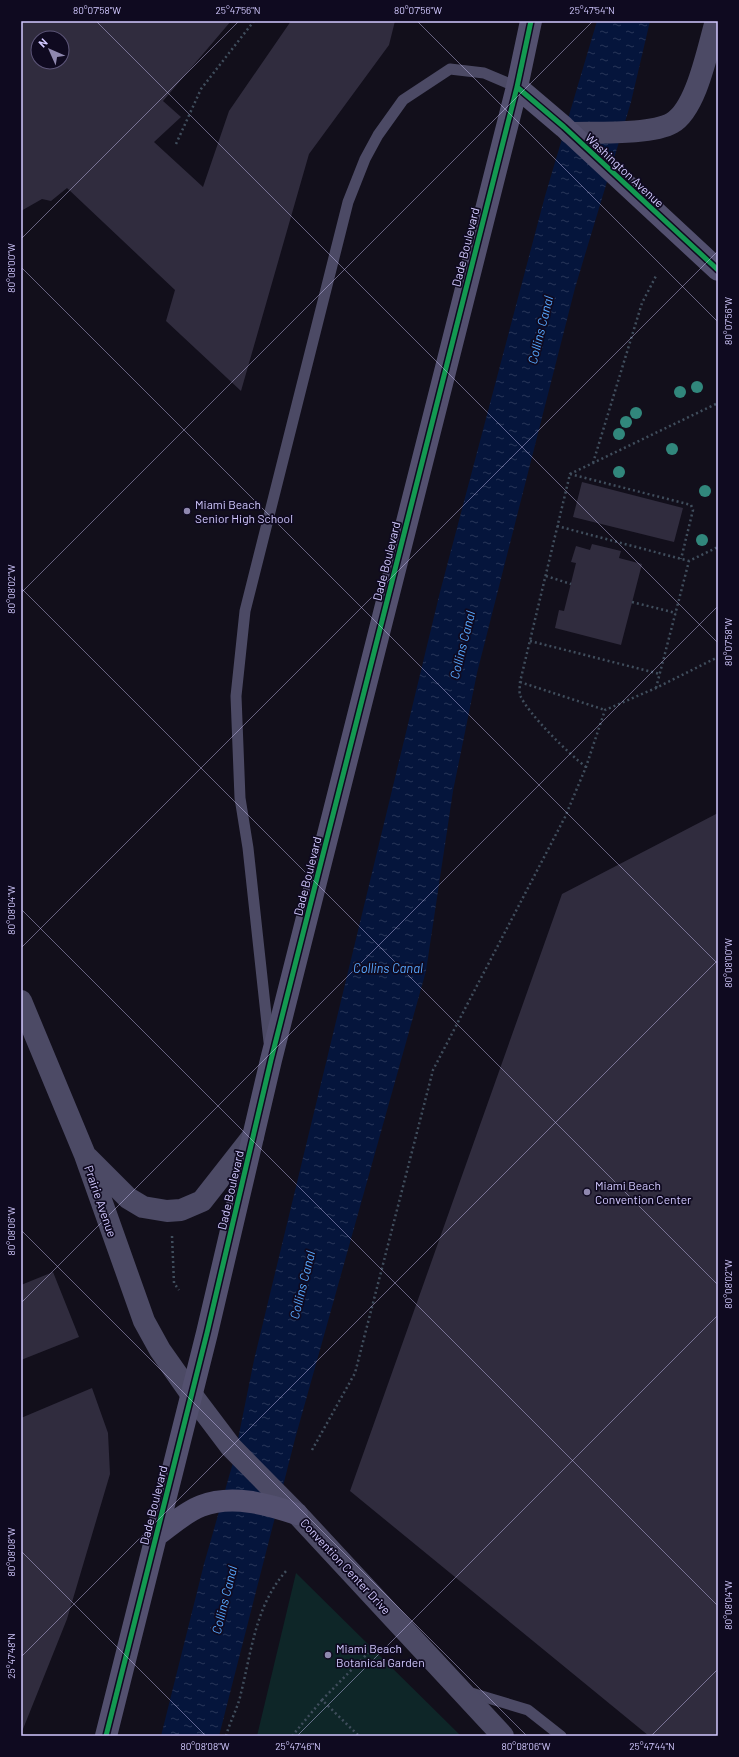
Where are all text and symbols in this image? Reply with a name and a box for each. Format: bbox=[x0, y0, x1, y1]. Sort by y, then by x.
text: 80°07'58"W bbox=[73, 4, 121, 16]
text: 25°47'56"N bbox=[215, 4, 261, 16]
text: 80°07'56"W bbox=[394, 4, 442, 16]
text: 25°47'54"N bbox=[569, 4, 615, 16]
north arrow bbox=[30, 30, 70, 70]
text: N bbox=[35, 35, 50, 50]
street label: Washington Avenue bbox=[583, 130, 667, 210]
street label: Dade Boulevard bbox=[448, 206, 482, 288]
text: 80°08'00"W bbox=[5, 243, 17, 293]
water label: Collins Canal bbox=[524, 294, 556, 366]
text: 80°07'56"W bbox=[722, 297, 734, 345]
place label: Miami Beach Senior High School bbox=[195, 497, 293, 525]
marker: Miami Beach Senior High School bbox=[182, 506, 192, 516]
street label: Dade Boulevard bbox=[369, 520, 403, 602]
text: 80°08'02"W bbox=[5, 564, 17, 614]
water label: Collins Canal bbox=[446, 609, 478, 681]
text: 80°07'58"W bbox=[722, 618, 734, 666]
street label: Dade Boulevard bbox=[290, 835, 324, 917]
text: 80°08'04"W bbox=[5, 885, 17, 935]
text: 80°08'00"W bbox=[722, 938, 734, 988]
water label: Collins Canal bbox=[353, 960, 423, 976]
street label: Dade Boulevard bbox=[214, 1149, 246, 1231]
street label: Prairie Avenue bbox=[82, 1163, 120, 1239]
place label: Miami Beach Convention Center bbox=[595, 1178, 692, 1206]
marker: Miami Beach Convention Center bbox=[582, 1187, 592, 1197]
text: 80°08'06"W bbox=[5, 1206, 17, 1256]
water label: Collins Canal bbox=[286, 1249, 318, 1321]
text: 80°08'02"W bbox=[722, 1259, 734, 1309]
street label: Dade Boulevard bbox=[136, 1464, 170, 1546]
street label: Convention Center Drive bbox=[298, 1515, 394, 1617]
text: 80°08'08"W bbox=[5, 1527, 17, 1577]
water label: Collins Canal bbox=[208, 1564, 240, 1636]
text: 80°08'04"W bbox=[722, 1580, 734, 1630]
text: 25°47'48"N bbox=[5, 1633, 17, 1679]
place label: Miami Beach Botanical Garden bbox=[336, 1641, 425, 1669]
marker: Miami Beach Botanical Garden bbox=[323, 1650, 333, 1660]
text: 80°08'08"W bbox=[180, 1740, 230, 1752]
text: 25°47'46"N bbox=[275, 1740, 321, 1752]
text: 80°08'06"W bbox=[501, 1740, 551, 1752]
text: 25°47'44"N bbox=[629, 1740, 675, 1752]

